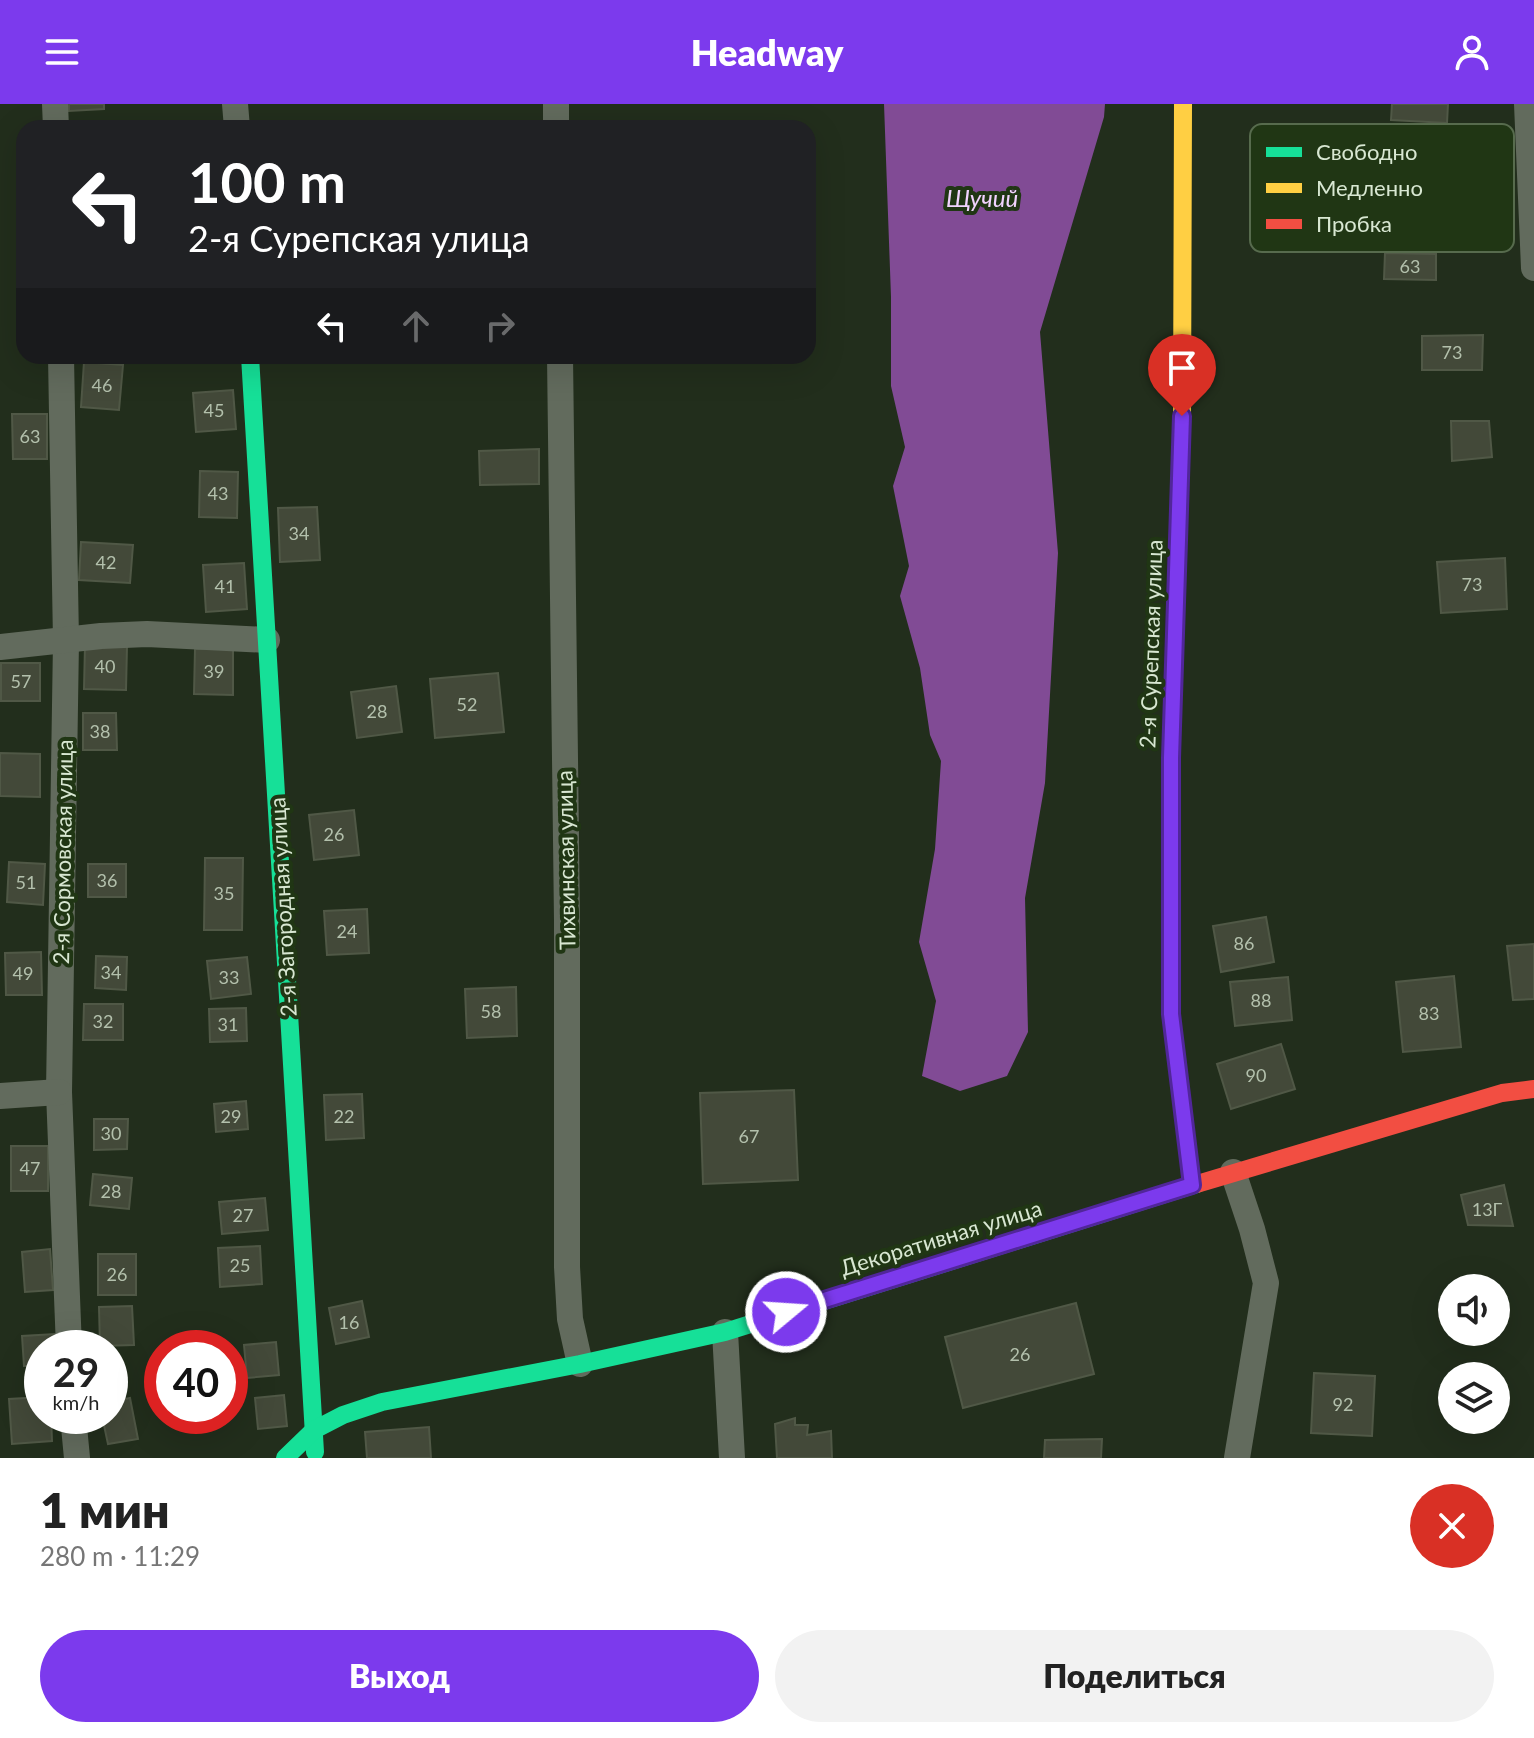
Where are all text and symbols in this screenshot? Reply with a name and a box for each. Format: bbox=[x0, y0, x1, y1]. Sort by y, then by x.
icon: menu bbox=[40, 30, 84, 74]
text: Headway bbox=[691, 30, 843, 74]
icon: person bbox=[1450, 30, 1494, 74]
legend bbox=[1250, 124, 1514, 252]
text: Свободно bbox=[1316, 138, 1417, 165]
text: 100 m bbox=[188, 148, 346, 215]
icon: left bbox=[56, 152, 160, 256]
text: Медленно bbox=[1316, 174, 1423, 201]
water label: Щучий bbox=[946, 183, 1018, 212]
text: Пробка bbox=[1316, 210, 1392, 237]
text: 2-я Сурепская улица bbox=[188, 216, 530, 260]
house number: 63 bbox=[1400, 255, 1420, 277]
icon: left bbox=[310, 304, 354, 348]
icon: ahead bbox=[394, 304, 438, 348]
icon: right bbox=[478, 304, 522, 348]
pin bbox=[1148, 334, 1216, 416]
house number: 73 bbox=[1442, 341, 1462, 363]
icon: arrive bbox=[1160, 346, 1204, 390]
house number: 46 bbox=[92, 374, 112, 396]
house number: 45 bbox=[204, 399, 224, 421]
house number: 63 bbox=[20, 425, 40, 447]
house number: 43 bbox=[208, 482, 228, 504]
house number: 34 bbox=[289, 522, 309, 544]
street label: 2-я Сурепская улица bbox=[1133, 539, 1168, 749]
house number: 42 bbox=[96, 551, 116, 573]
house number: 73 bbox=[1462, 573, 1482, 595]
house number: 41 bbox=[215, 575, 235, 597]
house number: 40 bbox=[95, 655, 115, 677]
house number: 39 bbox=[204, 660, 224, 682]
house number: 57 bbox=[11, 670, 31, 692]
house number: 52 bbox=[457, 693, 477, 715]
house number: 28 bbox=[367, 700, 387, 722]
house number: 38 bbox=[90, 720, 110, 742]
street label: 2-я Сормовская улица bbox=[47, 739, 78, 965]
street label: Тихвинская улица bbox=[550, 770, 581, 950]
street label: 2-я Загородная улица bbox=[263, 797, 302, 1017]
house number: 26 bbox=[324, 823, 344, 845]
house number: 36 bbox=[97, 869, 117, 891]
house number: 51 bbox=[16, 871, 36, 893]
house number: 35 bbox=[214, 882, 234, 904]
house number: 24 bbox=[337, 920, 357, 942]
house number: 86 bbox=[1234, 932, 1254, 954]
house number: 34 bbox=[101, 961, 121, 983]
house number: 49 bbox=[13, 962, 33, 984]
house number: 33 bbox=[219, 966, 239, 988]
house number: 88 bbox=[1251, 989, 1271, 1011]
house number: 58 bbox=[481, 1000, 501, 1022]
house number: 83 bbox=[1419, 1002, 1439, 1024]
house number: 32 bbox=[93, 1010, 113, 1032]
house number: 31 bbox=[218, 1013, 238, 1035]
house number: 90 bbox=[1246, 1064, 1266, 1086]
house number: 29 bbox=[221, 1105, 241, 1127]
house number: 22 bbox=[334, 1105, 354, 1127]
house number: 30 bbox=[101, 1122, 121, 1144]
house number: 67 bbox=[739, 1125, 759, 1147]
house number: 47 bbox=[20, 1157, 40, 1179]
house number: 28 bbox=[101, 1180, 121, 1202]
street label: Декоративная улица bbox=[837, 1194, 1045, 1281]
house number: 13Г bbox=[1472, 1198, 1503, 1220]
house number: 27 bbox=[233, 1204, 253, 1226]
house number: 25 bbox=[230, 1254, 250, 1276]
house number: 26 bbox=[107, 1263, 127, 1285]
position arrow bbox=[744, 1270, 828, 1354]
map controls bbox=[1438, 1274, 1510, 1434]
button: sound bbox=[1438, 1274, 1510, 1346]
house number: 16 bbox=[339, 1311, 359, 1333]
speed limit sign: 40 bbox=[144, 1330, 248, 1434]
house number: 26 bbox=[1010, 1343, 1030, 1365]
text: 29 bbox=[53, 1348, 99, 1396]
button: layers bbox=[1438, 1362, 1510, 1434]
text: km/h bbox=[53, 1390, 99, 1414]
house number: 92 bbox=[1333, 1393, 1353, 1415]
text: 1 мин bbox=[40, 1481, 170, 1538]
button: close bbox=[1410, 1484, 1494, 1568]
text: 280 m · 11:29 bbox=[40, 1540, 200, 1572]
button: Выход bbox=[40, 1630, 759, 1722]
button: Поделиться bbox=[775, 1630, 1494, 1722]

